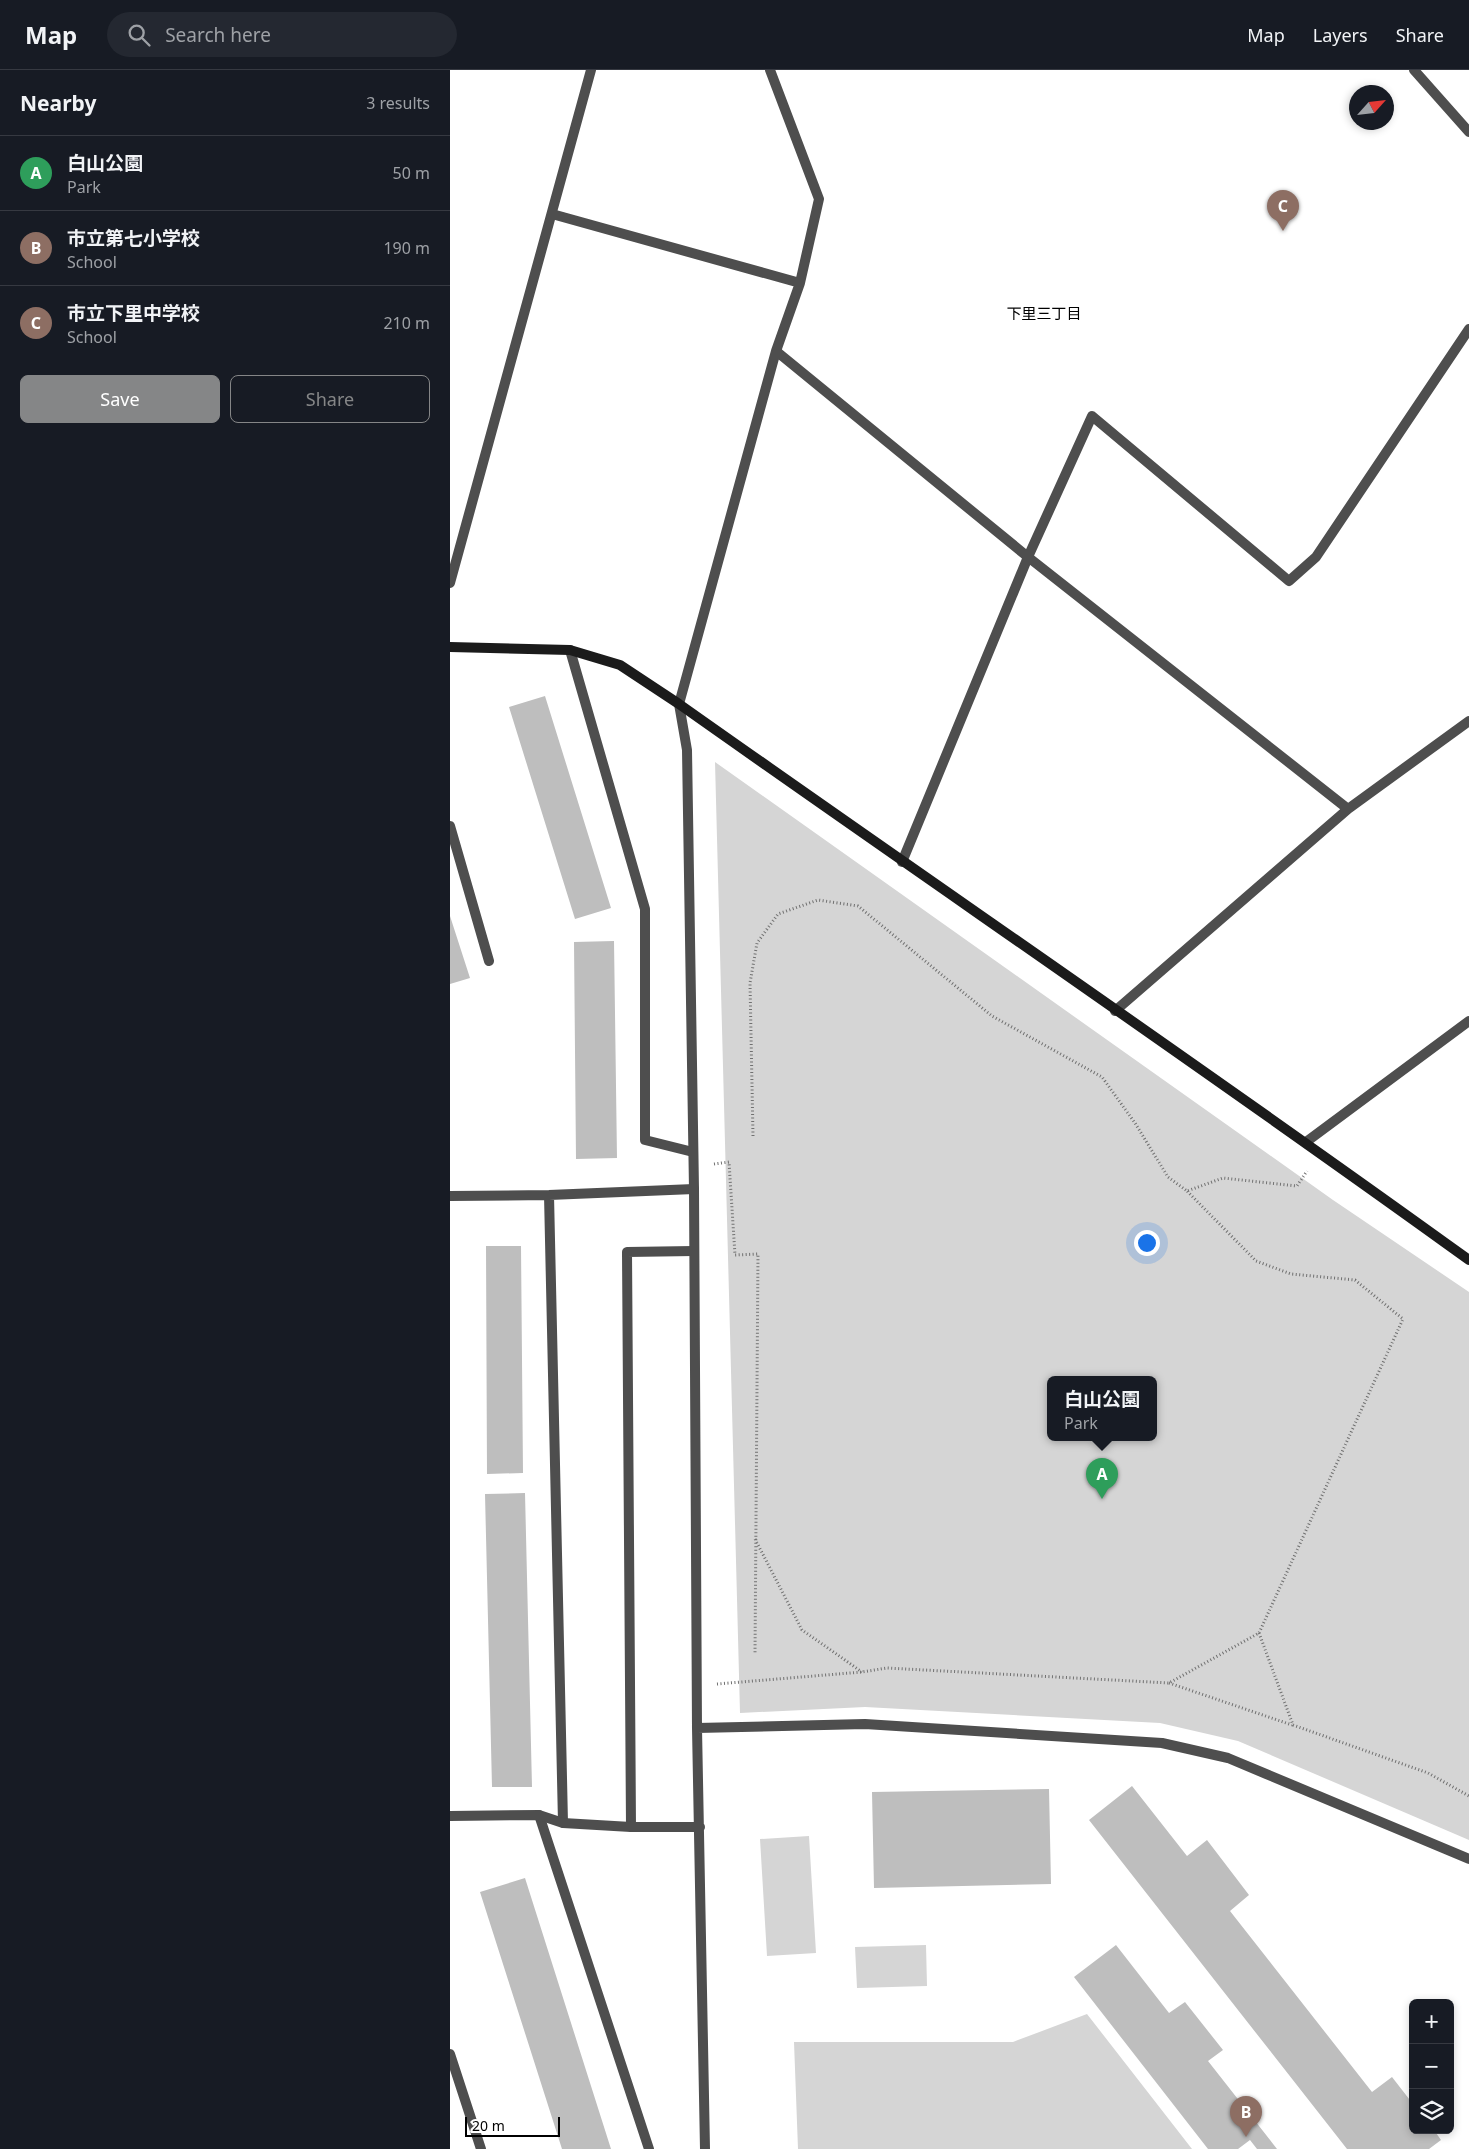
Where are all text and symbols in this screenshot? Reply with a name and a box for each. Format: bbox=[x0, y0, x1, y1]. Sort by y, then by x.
search box bbox=[107, 12, 457, 57]
text: Map bbox=[25, 18, 77, 51]
icon: search bbox=[125, 21, 153, 49]
text: Search here bbox=[165, 22, 271, 48]
text: Map bbox=[1247, 23, 1285, 47]
text: Layers bbox=[1313, 23, 1368, 47]
text: Share bbox=[1396, 23, 1444, 47]
north arrow bbox=[1349, 85, 1394, 130]
text: Nearby bbox=[20, 89, 96, 117]
text: 3 results bbox=[366, 92, 430, 114]
text: 白山公園 bbox=[67, 150, 143, 176]
text: A bbox=[30, 162, 42, 184]
text: 50 m bbox=[393, 162, 430, 184]
text: Park bbox=[67, 176, 101, 198]
pin: C bbox=[1267, 190, 1299, 231]
text: 市立第七小学校 bbox=[67, 225, 200, 251]
text: B bbox=[31, 237, 41, 259]
text: 190 m bbox=[383, 237, 430, 259]
text: School bbox=[67, 251, 117, 273]
text: 市立下里中学校 bbox=[67, 300, 200, 326]
district label: 下里三丁目 bbox=[1006, 303, 1082, 323]
text: C bbox=[31, 312, 41, 334]
text: 210 m bbox=[383, 312, 430, 334]
text: School bbox=[67, 326, 117, 348]
button: Save bbox=[20, 375, 220, 423]
button: Share bbox=[230, 375, 430, 423]
your location bbox=[1134, 1230, 1160, 1256]
popup bbox=[1047, 1376, 1157, 1441]
text: 白山公園 bbox=[1064, 1386, 1140, 1412]
text: Park bbox=[1064, 1412, 1098, 1434]
pin: A bbox=[1086, 1458, 1118, 1499]
map controls bbox=[1409, 1999, 1454, 2134]
button: + bbox=[1409, 1999, 1454, 2044]
button: − bbox=[1409, 2044, 1454, 2089]
button: layers bbox=[1409, 2089, 1454, 2134]
pin: B bbox=[1230, 2096, 1262, 2137]
scale bar bbox=[465, 2114, 560, 2137]
text: 20 m bbox=[472, 2116, 505, 2135]

